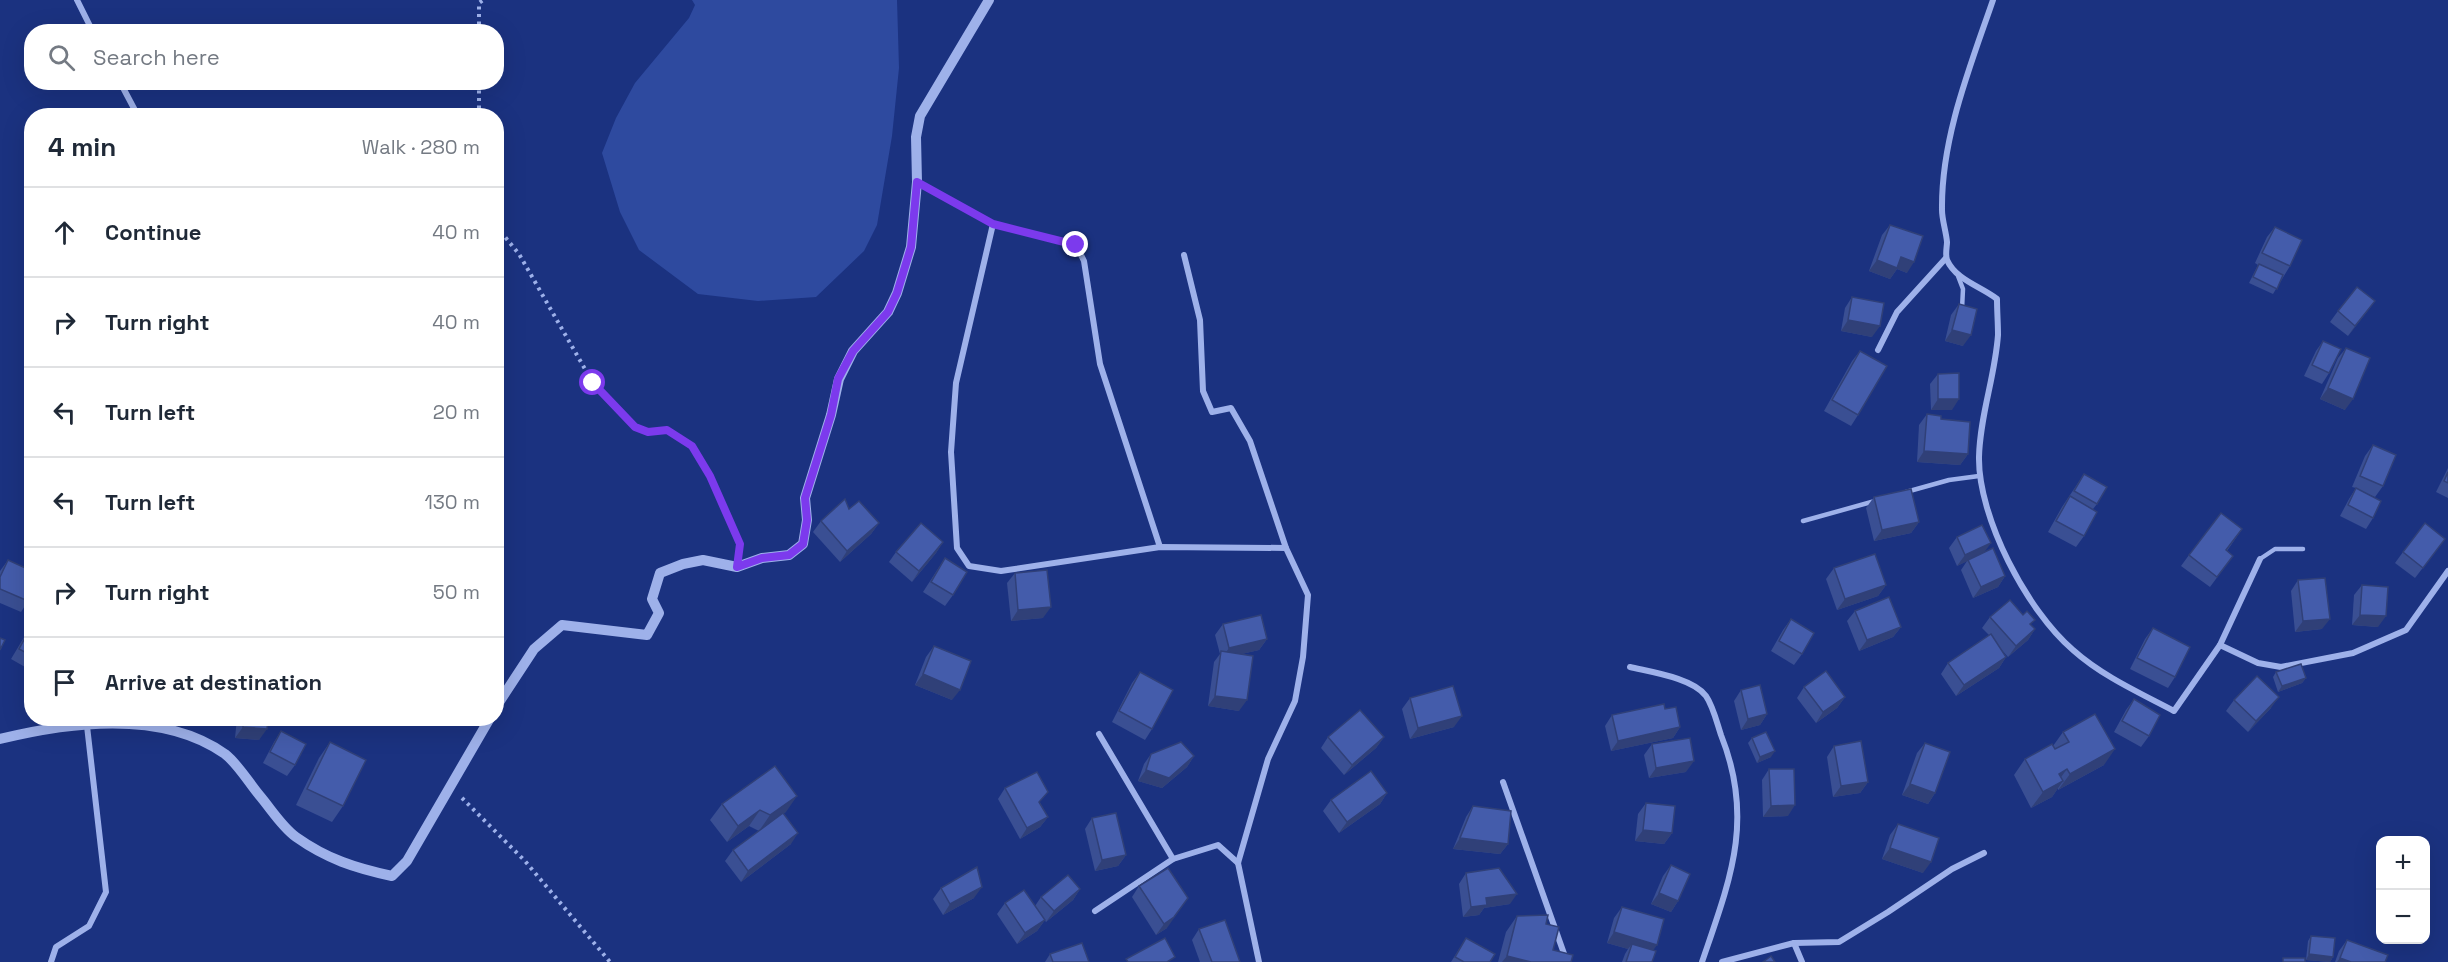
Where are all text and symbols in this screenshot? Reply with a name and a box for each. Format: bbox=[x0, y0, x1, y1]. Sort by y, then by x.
search box bbox=[24, 24, 504, 90]
icon: search bbox=[45, 41, 78, 74]
text: Search here bbox=[93, 43, 220, 71]
text: 4 min bbox=[48, 130, 116, 164]
text: Walk · 280 m bbox=[362, 134, 480, 160]
icon: ahead bbox=[48, 216, 81, 249]
text: Continue bbox=[105, 218, 201, 246]
text: 40 m bbox=[432, 219, 480, 245]
route end bbox=[1062, 231, 1088, 257]
icon: right bbox=[48, 306, 81, 339]
text: Turn right bbox=[105, 308, 210, 336]
text: 40 m bbox=[432, 309, 480, 335]
route start bbox=[579, 369, 605, 395]
icon: left bbox=[48, 396, 81, 429]
text: Turn left bbox=[105, 398, 195, 426]
text: 20 m bbox=[433, 399, 480, 425]
icon: left bbox=[48, 486, 81, 519]
text: Turn left bbox=[105, 488, 195, 516]
text: 130 m bbox=[424, 489, 480, 515]
icon: right bbox=[48, 576, 81, 609]
text: Turn right bbox=[105, 578, 210, 606]
text: 50 m bbox=[433, 579, 480, 605]
icon: arrive bbox=[48, 666, 81, 699]
text: Arrive at destination bbox=[105, 668, 322, 696]
map controls bbox=[2376, 836, 2430, 944]
button: + bbox=[2376, 836, 2430, 890]
button: − bbox=[2376, 890, 2430, 944]

